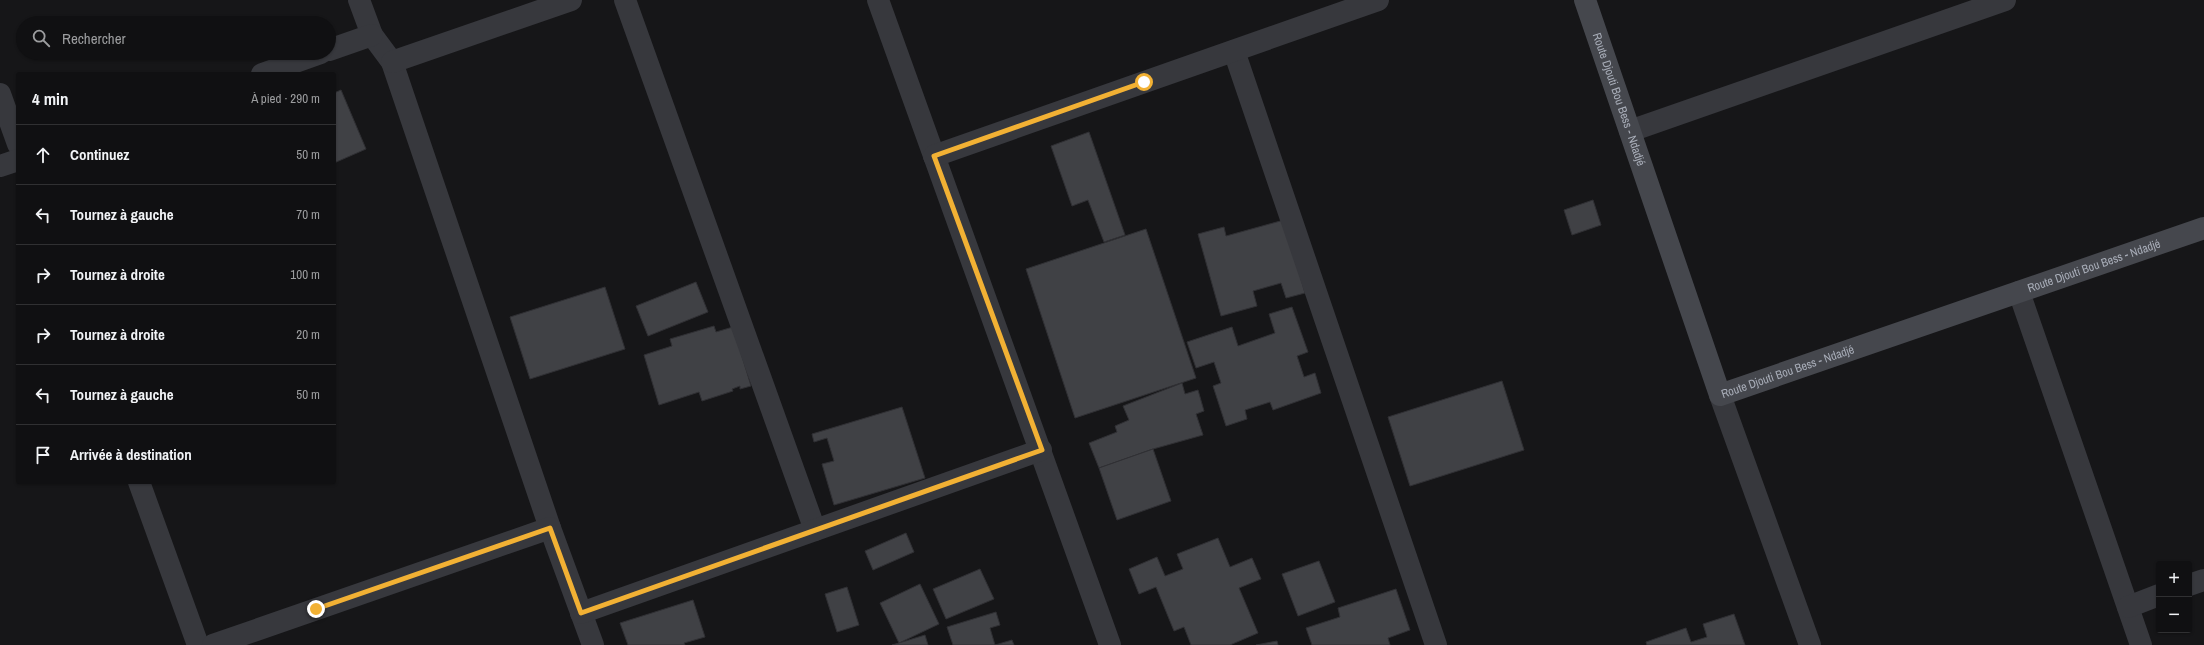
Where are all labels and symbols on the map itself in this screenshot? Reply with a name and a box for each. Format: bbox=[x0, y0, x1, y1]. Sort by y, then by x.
street label: Route Djouti Bou Bess - Ndadjé bbox=[1589, 31, 1649, 168]
route start bbox=[1135, 73, 1153, 91]
street label: Route Djouti Bou Bess - Ndadjé bbox=[2025, 236, 2163, 296]
street label: Route Djouti Bou Bess - Ndadjé bbox=[1719, 341, 1856, 402]
route end bbox=[307, 600, 325, 618]

